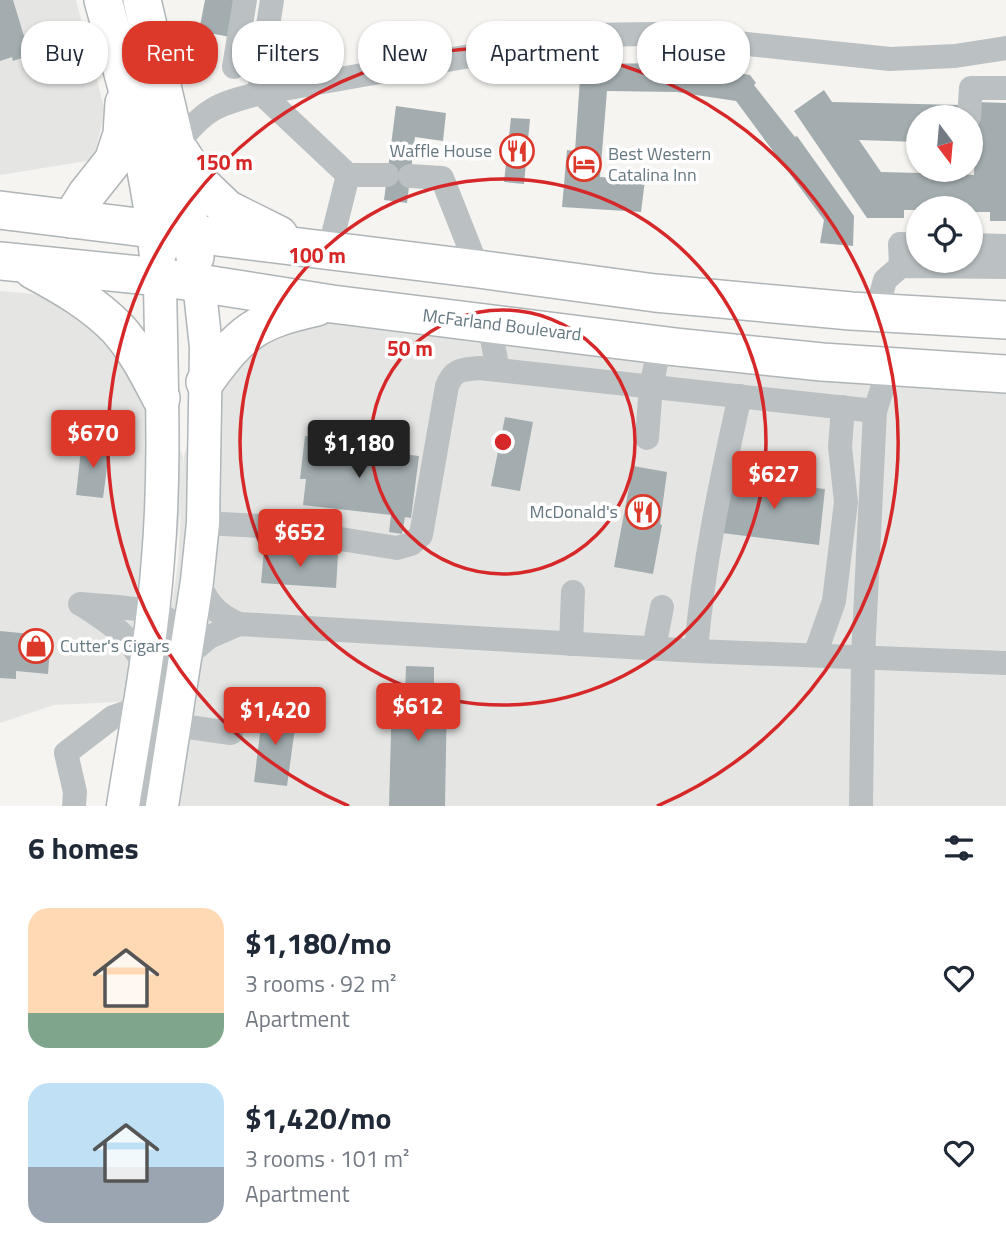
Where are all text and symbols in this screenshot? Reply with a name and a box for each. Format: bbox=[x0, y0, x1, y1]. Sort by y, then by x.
chip: Buy bbox=[21, 21, 108, 84]
chip: Rent bbox=[122, 21, 218, 84]
chip: Filters bbox=[232, 21, 344, 84]
chip: New bbox=[358, 21, 452, 84]
chip: Apartment bbox=[466, 21, 623, 84]
chip: House bbox=[637, 21, 750, 84]
north arrow bbox=[906, 105, 984, 182]
map controls bbox=[906, 105, 983, 273]
restaurant icon: Waffle House bbox=[498, 132, 536, 170]
place label: Waffle House bbox=[390, 137, 492, 164]
place label: Best Western Catalina Inn bbox=[608, 140, 711, 188]
hotel icon: Best Western Catalina Inn bbox=[565, 145, 603, 183]
text: 150 m bbox=[195, 146, 253, 178]
button: locate bbox=[906, 196, 983, 273]
text: 100 m bbox=[288, 239, 346, 271]
street label: McFarland Boulevard bbox=[421, 301, 583, 348]
text: 50 m bbox=[387, 332, 433, 364]
pin: $670 bbox=[52, 410, 134, 470]
text: $670 bbox=[67, 415, 119, 450]
pin: $1,180 bbox=[302, 420, 416, 480]
text: $1,180 bbox=[324, 425, 394, 460]
centre of rings bbox=[491, 430, 515, 454]
pin: $627 bbox=[733, 452, 815, 511]
text: $627 bbox=[748, 456, 800, 491]
restaurant icon: McDonald's bbox=[624, 493, 662, 531]
place label: McDonald's bbox=[530, 498, 618, 525]
pin: $652 bbox=[259, 510, 341, 569]
text: $652 bbox=[274, 514, 326, 549]
shop icon: Cutter's Cigars bbox=[17, 627, 55, 665]
place label: Cutter's Cigars bbox=[60, 632, 170, 659]
pin: $612 bbox=[377, 684, 459, 743]
pin: $1,420 bbox=[218, 688, 332, 747]
text: $612 bbox=[392, 688, 444, 723]
text: $1,420 bbox=[240, 692, 310, 727]
text: 6 homes bbox=[28, 825, 139, 871]
icon: filters bbox=[940, 829, 978, 867]
text: $1,180/mo bbox=[245, 920, 391, 966]
icon: home bbox=[84, 936, 168, 1020]
icon: heart bbox=[940, 959, 978, 997]
text: 3 rooms · 92 m² bbox=[245, 966, 396, 1001]
text: Apartment bbox=[245, 1001, 350, 1036]
text: $1,420/mo bbox=[245, 1095, 391, 1141]
icon: home bbox=[84, 1111, 168, 1195]
icon: heart bbox=[940, 1134, 978, 1172]
text: 3 rooms · 101 m² bbox=[245, 1141, 409, 1176]
text: Apartment bbox=[245, 1176, 350, 1211]

